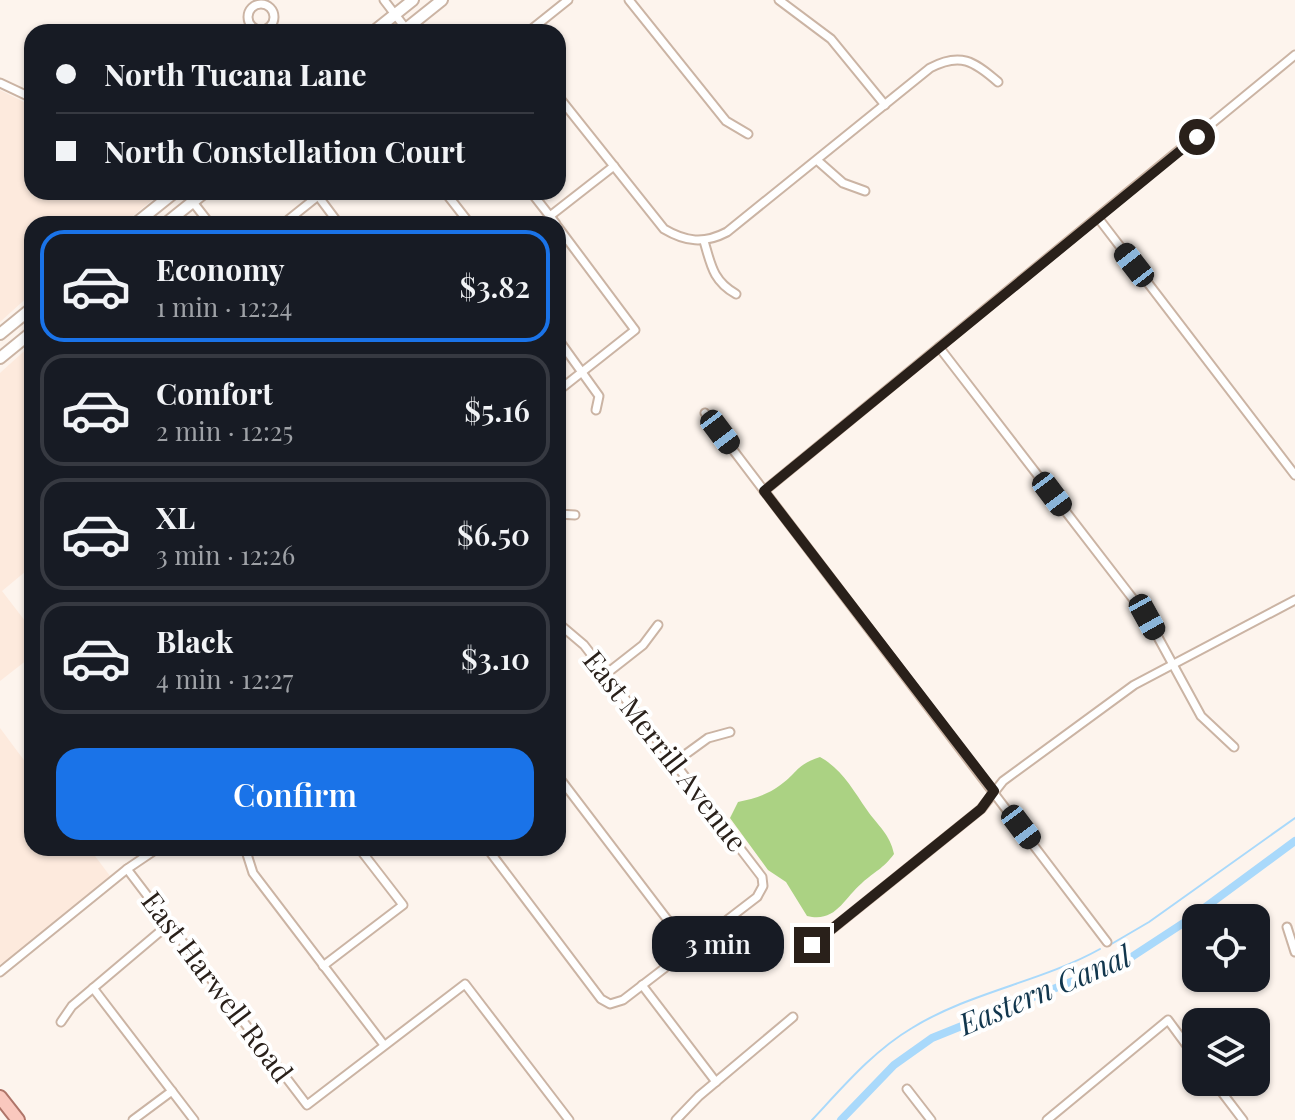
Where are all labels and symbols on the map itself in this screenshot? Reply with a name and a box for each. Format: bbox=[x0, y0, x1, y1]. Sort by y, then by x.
route start bbox=[1179, 119, 1215, 155]
car bbox=[1110, 239, 1158, 291]
car bbox=[696, 406, 744, 458]
car bbox=[1028, 468, 1076, 520]
car bbox=[1125, 590, 1169, 644]
street label: East Merrill Avenue bbox=[576, 642, 756, 858]
car bbox=[997, 801, 1045, 853]
street label: East Harwell Road bbox=[134, 883, 302, 1089]
callout: 3 min bbox=[652, 917, 784, 973]
route end bbox=[794, 927, 830, 963]
water label: Eastern Canal bbox=[950, 934, 1138, 1044]

